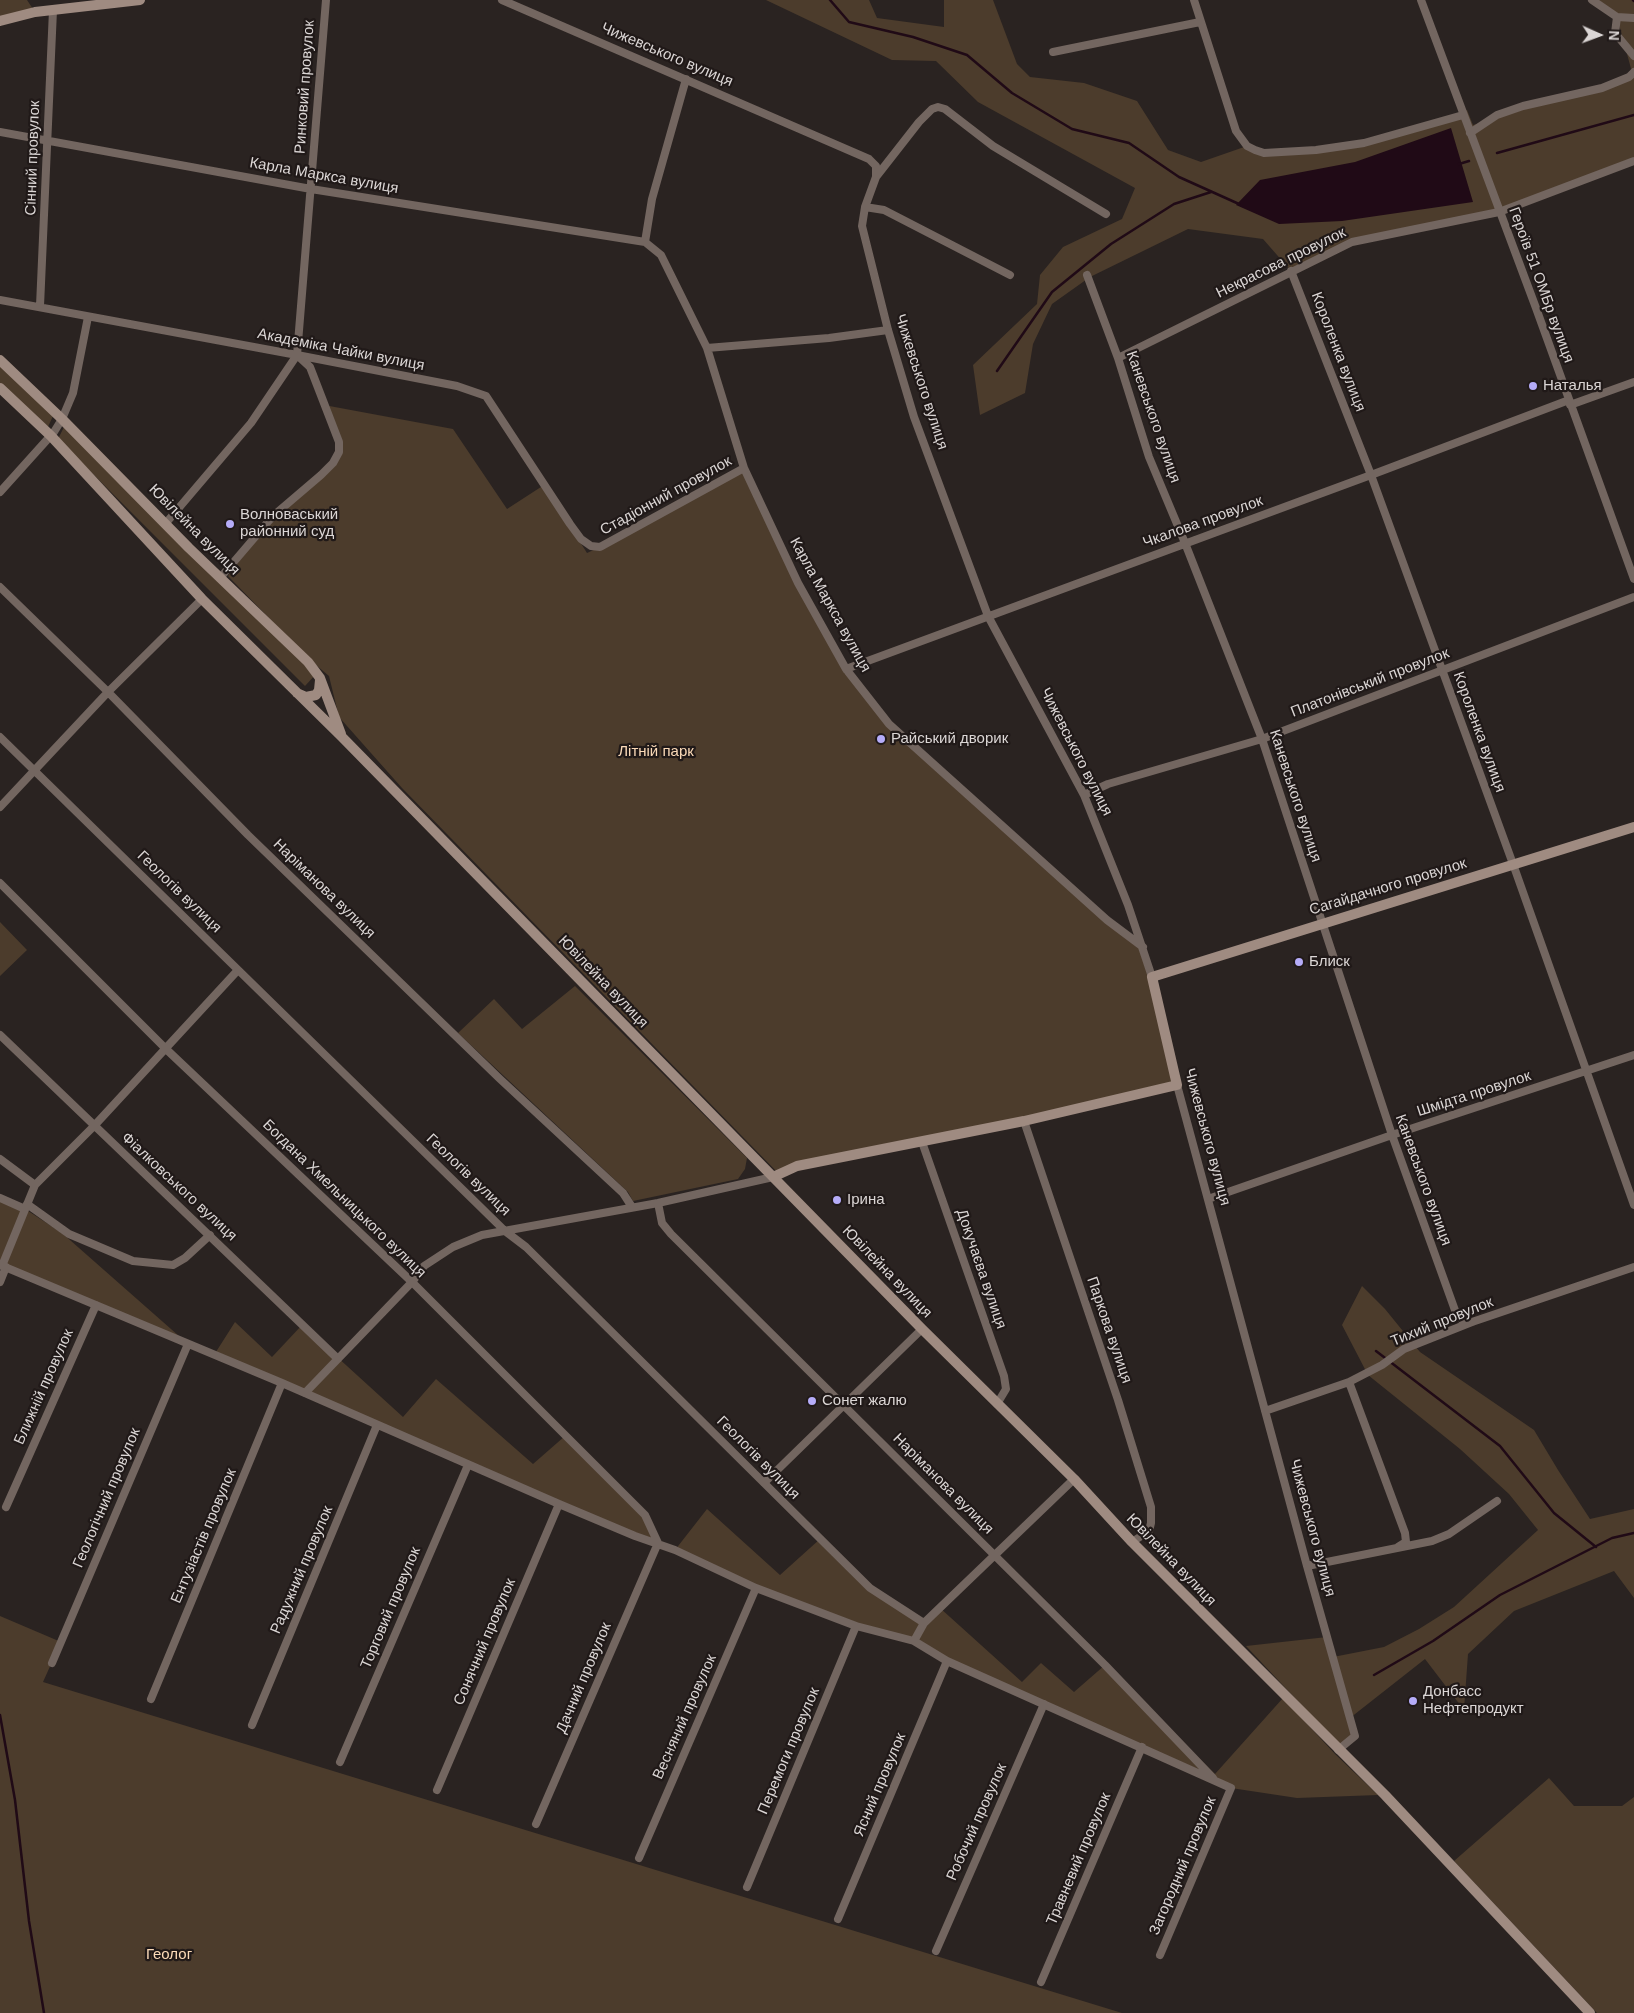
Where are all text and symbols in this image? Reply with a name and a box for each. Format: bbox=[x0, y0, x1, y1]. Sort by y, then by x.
north arrow bbox=[1574, 10, 1624, 60]
street label: Ринковий провулок bbox=[291, 19, 319, 155]
street label: Чижевського вулиця bbox=[598, 19, 736, 91]
text: N bbox=[1606, 30, 1622, 41]
street label: Сінний провулок bbox=[22, 100, 44, 216]
street label: Карла Маркса вулиця bbox=[248, 154, 400, 198]
street label: Героїв 51 ОМБр вулиця bbox=[1504, 205, 1578, 365]
street label: Некрасова провулок bbox=[1213, 224, 1349, 302]
street label: Короленка вулиця bbox=[1307, 290, 1369, 414]
street label: Чижевського вулиця bbox=[891, 312, 951, 452]
street label: Академіка Чайки вулиця bbox=[256, 325, 426, 375]
street label: Каневського вулиця bbox=[1122, 349, 1184, 485]
place label: Наталья bbox=[1543, 377, 1602, 395]
marker: Наталья bbox=[1527, 380, 1539, 392]
street label: Стадіонний провулок bbox=[597, 452, 735, 540]
street label: Ювілейна вулиця bbox=[145, 481, 243, 579]
street label: Чкалова провулок bbox=[1141, 492, 1265, 552]
place label: Волноваський районний суд bbox=[240, 506, 338, 541]
marker: Волноваський районний суд bbox=[224, 518, 236, 530]
street label: Карла Маркса вулиця bbox=[786, 535, 874, 675]
street label: Платонівський провулок bbox=[1288, 644, 1452, 722]
street label: Короленка вулиця bbox=[1449, 669, 1509, 795]
street label: Чижевського вулиця bbox=[1036, 685, 1116, 819]
street label: Каневського вулиця bbox=[1265, 728, 1325, 864]
place label: Райський дворик bbox=[891, 730, 1008, 748]
marker: Райський дворик bbox=[875, 733, 887, 745]
park label: Літній парк bbox=[618, 743, 694, 761]
street label: Наріманова вулиця bbox=[269, 836, 379, 942]
street label: Геологів вулиця bbox=[133, 847, 225, 937]
street label: Сагайдачного провулок bbox=[1307, 854, 1469, 920]
street label: Ювілейна вулиця bbox=[554, 932, 652, 1032]
place label: Блиск bbox=[1309, 953, 1350, 971]
marker: Блиск bbox=[1293, 956, 1305, 968]
street label: Чижевського вулиця bbox=[1180, 1066, 1234, 1208]
street label: Шмідта провулок bbox=[1415, 1067, 1533, 1121]
street label: Каневського вулиця bbox=[1391, 1112, 1455, 1248]
street label: Богдана Хмельницького вулиця bbox=[259, 1116, 429, 1282]
street label: Фіалковського вулиця bbox=[117, 1129, 241, 1245]
street label: Геологів вулиця bbox=[422, 1130, 514, 1220]
place label: Ірина bbox=[847, 1191, 885, 1209]
marker: Ірина bbox=[831, 1194, 843, 1206]
street label: Докучаєва вулиця bbox=[952, 1207, 1010, 1331]
street label: Ювілейна вулиця bbox=[838, 1222, 936, 1322]
street label: Паркова вулиця bbox=[1082, 1274, 1136, 1386]
street label: Тихий провулок bbox=[1388, 1293, 1496, 1351]
street label: Ближній провулок bbox=[10, 1326, 78, 1448]
place label: Сонет жалю bbox=[822, 1392, 907, 1410]
marker: Сонет жалю bbox=[806, 1395, 818, 1407]
street label: Геологів вулиця bbox=[713, 1413, 803, 1503]
street label: Геологічний провулок bbox=[69, 1425, 145, 1571]
street label: Наріманова вулиця bbox=[889, 1430, 997, 1538]
street label: Чижевського вулиця bbox=[1285, 1457, 1339, 1599]
street label: Ентузіастів провулок bbox=[167, 1466, 241, 1606]
street label: Радужний провулок bbox=[267, 1503, 337, 1637]
street label: Ювілейна вулиця bbox=[1122, 1510, 1220, 1610]
street label: Торговий провулок bbox=[357, 1544, 425, 1672]
street label: Сонячний провулок bbox=[450, 1576, 520, 1708]
street label: Дачний провулок bbox=[553, 1620, 615, 1736]
street label: Весняний провулок bbox=[649, 1652, 721, 1782]
place label: Донбасс Нефтепродукт bbox=[1423, 1683, 1524, 1718]
street label: Перемоги провулок bbox=[754, 1685, 824, 1817]
marker: Донбасс Нефтепродукт bbox=[1407, 1695, 1419, 1707]
street label: Ясний провулок bbox=[850, 1730, 910, 1840]
street label: Робочий провулок bbox=[943, 1761, 1011, 1883]
street label: Травневий провулок bbox=[1043, 1790, 1115, 1928]
street label: Загородний провулок bbox=[1146, 1794, 1220, 1938]
park label: Геолог bbox=[146, 1946, 192, 1964]

